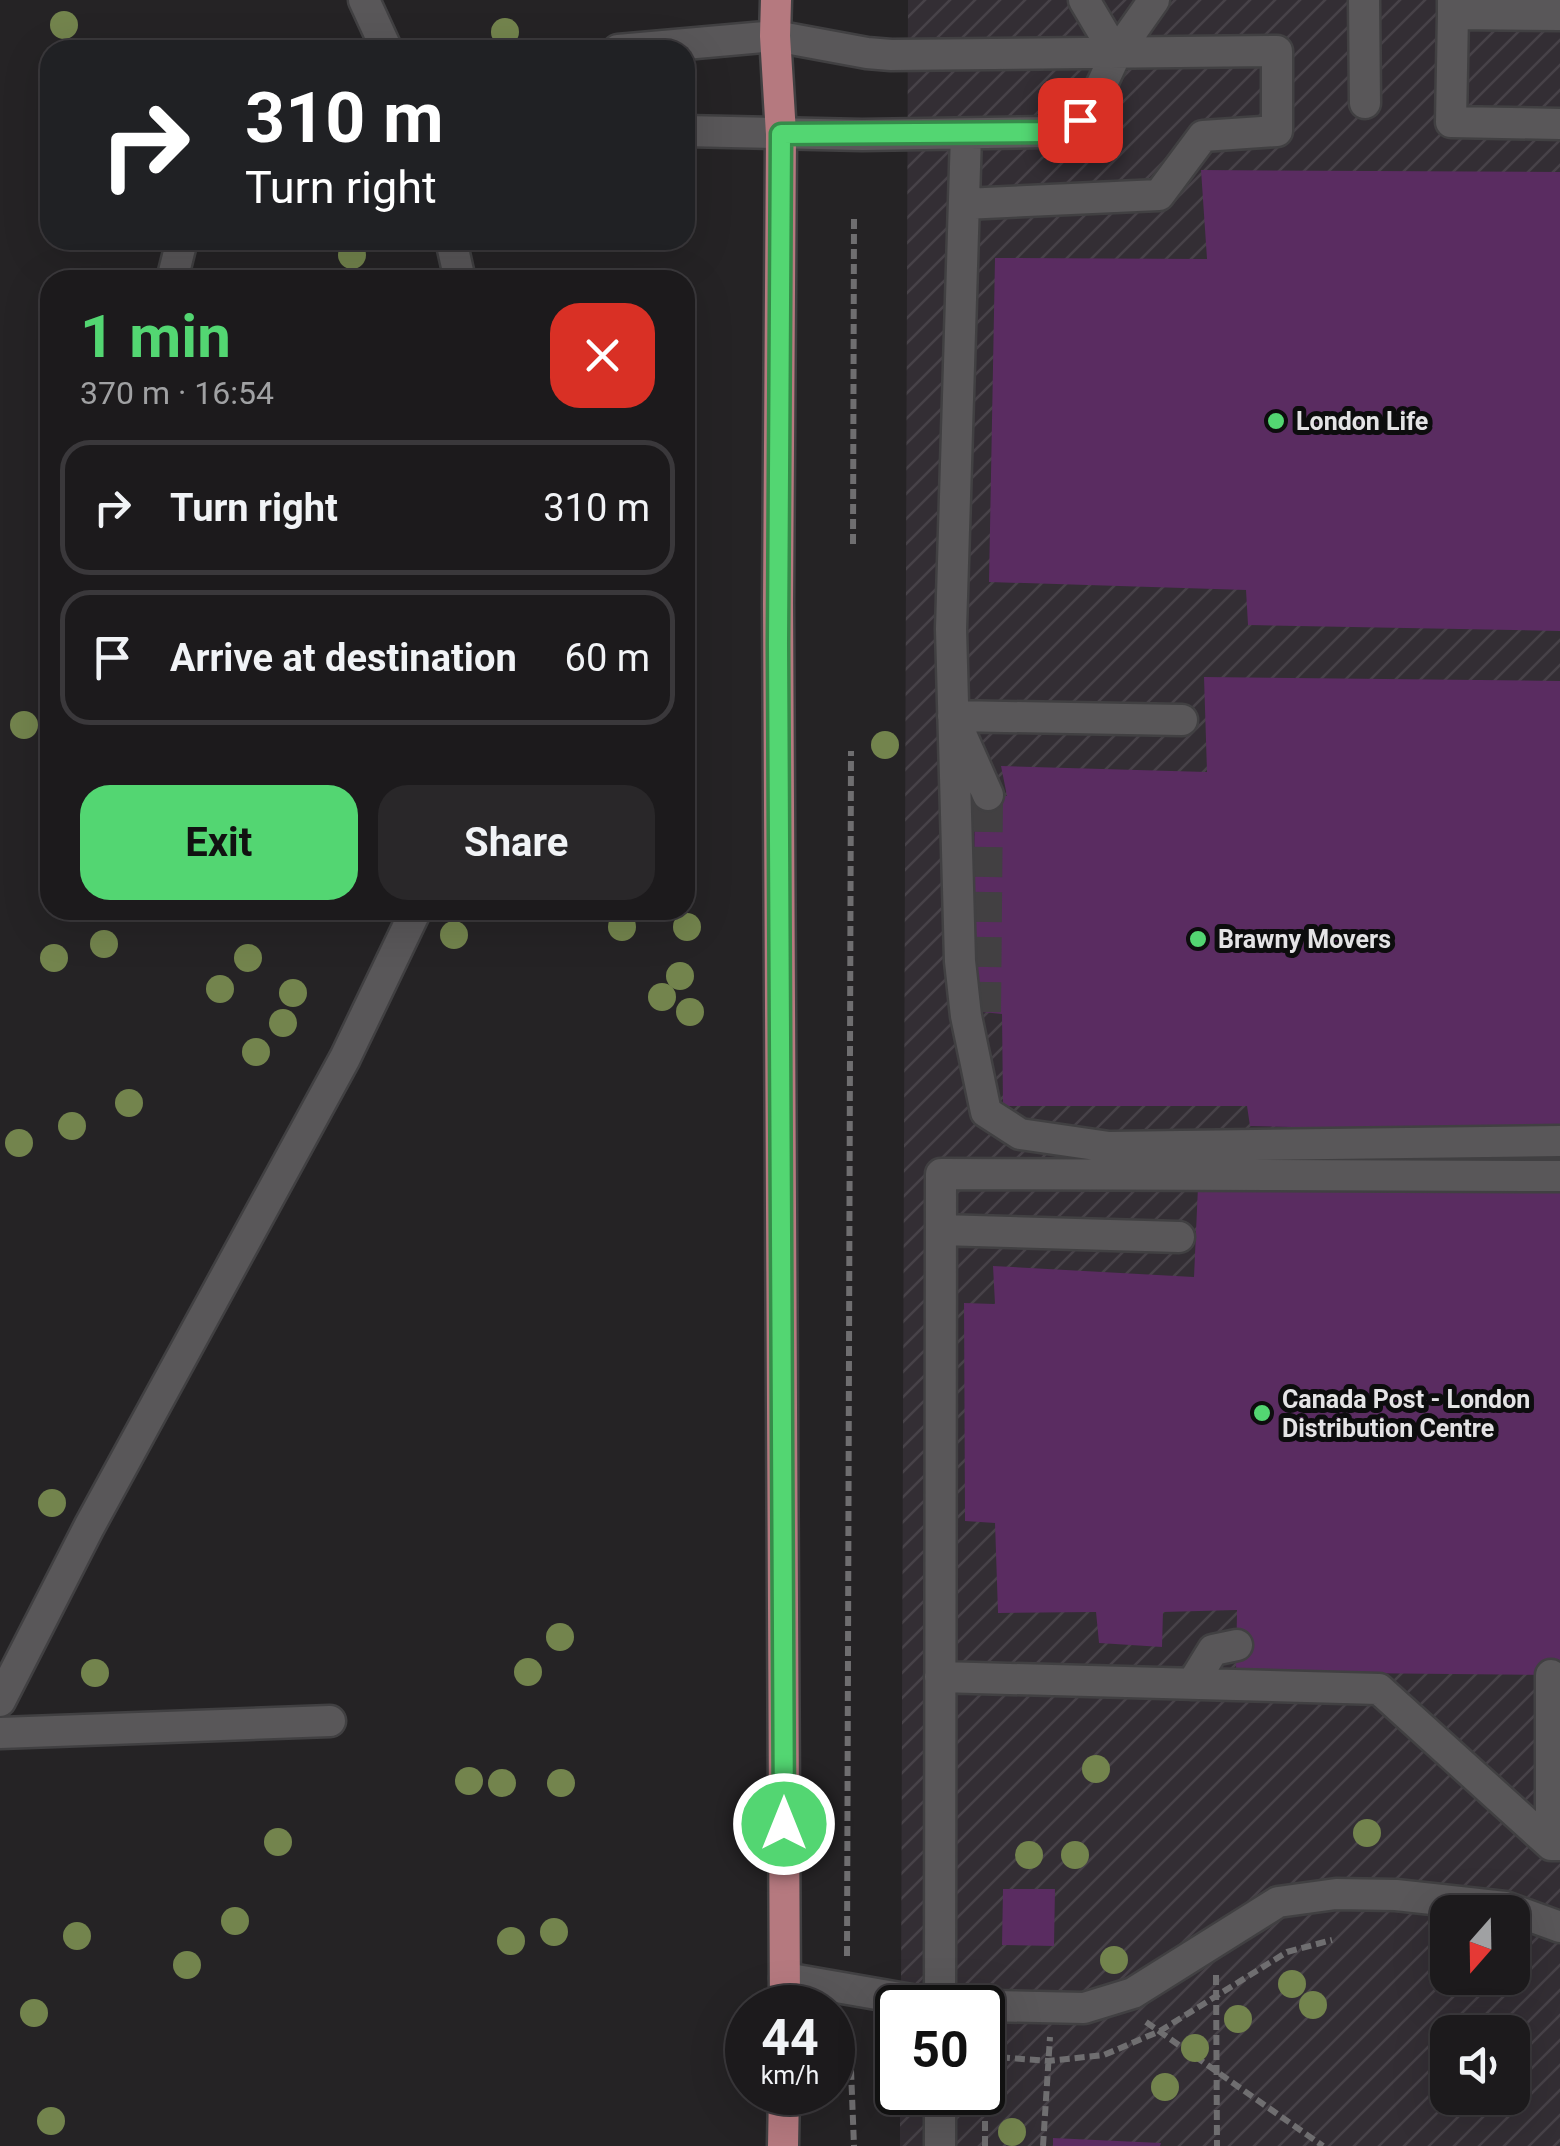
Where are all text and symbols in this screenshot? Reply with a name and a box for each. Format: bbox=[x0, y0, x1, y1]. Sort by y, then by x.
text: 310 m bbox=[245, 77, 444, 159]
pin bbox=[1038, 78, 1123, 163]
icon: right bbox=[80, 80, 210, 210]
icon: arrive bbox=[1053, 93, 1108, 148]
text: Turn right bbox=[245, 161, 437, 214]
text: 1 min bbox=[80, 301, 231, 372]
button: close bbox=[550, 303, 655, 408]
text: 370 m · 16:54 bbox=[80, 374, 274, 412]
place label: London Life bbox=[1296, 407, 1428, 436]
marker: London Life bbox=[1265, 410, 1287, 432]
icon: right bbox=[85, 480, 140, 535]
text: Turn right bbox=[170, 486, 338, 530]
text: 310 m bbox=[543, 486, 650, 530]
icon: arrive bbox=[85, 630, 140, 685]
text: Arrive at destination bbox=[170, 636, 517, 680]
text: 60 m bbox=[565, 636, 650, 680]
button: Exit bbox=[80, 785, 358, 900]
button: Share bbox=[378, 785, 655, 900]
place label: Brawny Movers bbox=[1218, 925, 1391, 954]
marker: Brawny Movers bbox=[1187, 928, 1209, 950]
place label: Canada Post - London Distribution Centre bbox=[1282, 1385, 1530, 1443]
marker: Canada Post - London Distribution Centre bbox=[1251, 1402, 1273, 1424]
position arrow bbox=[732, 1772, 836, 1876]
north arrow bbox=[1430, 1895, 1530, 1995]
map controls bbox=[1430, 1895, 1530, 2115]
speed limit sign: 50 bbox=[875, 1985, 1005, 2115]
text: 44 bbox=[761, 2009, 819, 2067]
button: sound bbox=[1430, 2015, 1530, 2115]
text: km/h bbox=[761, 2061, 819, 2090]

